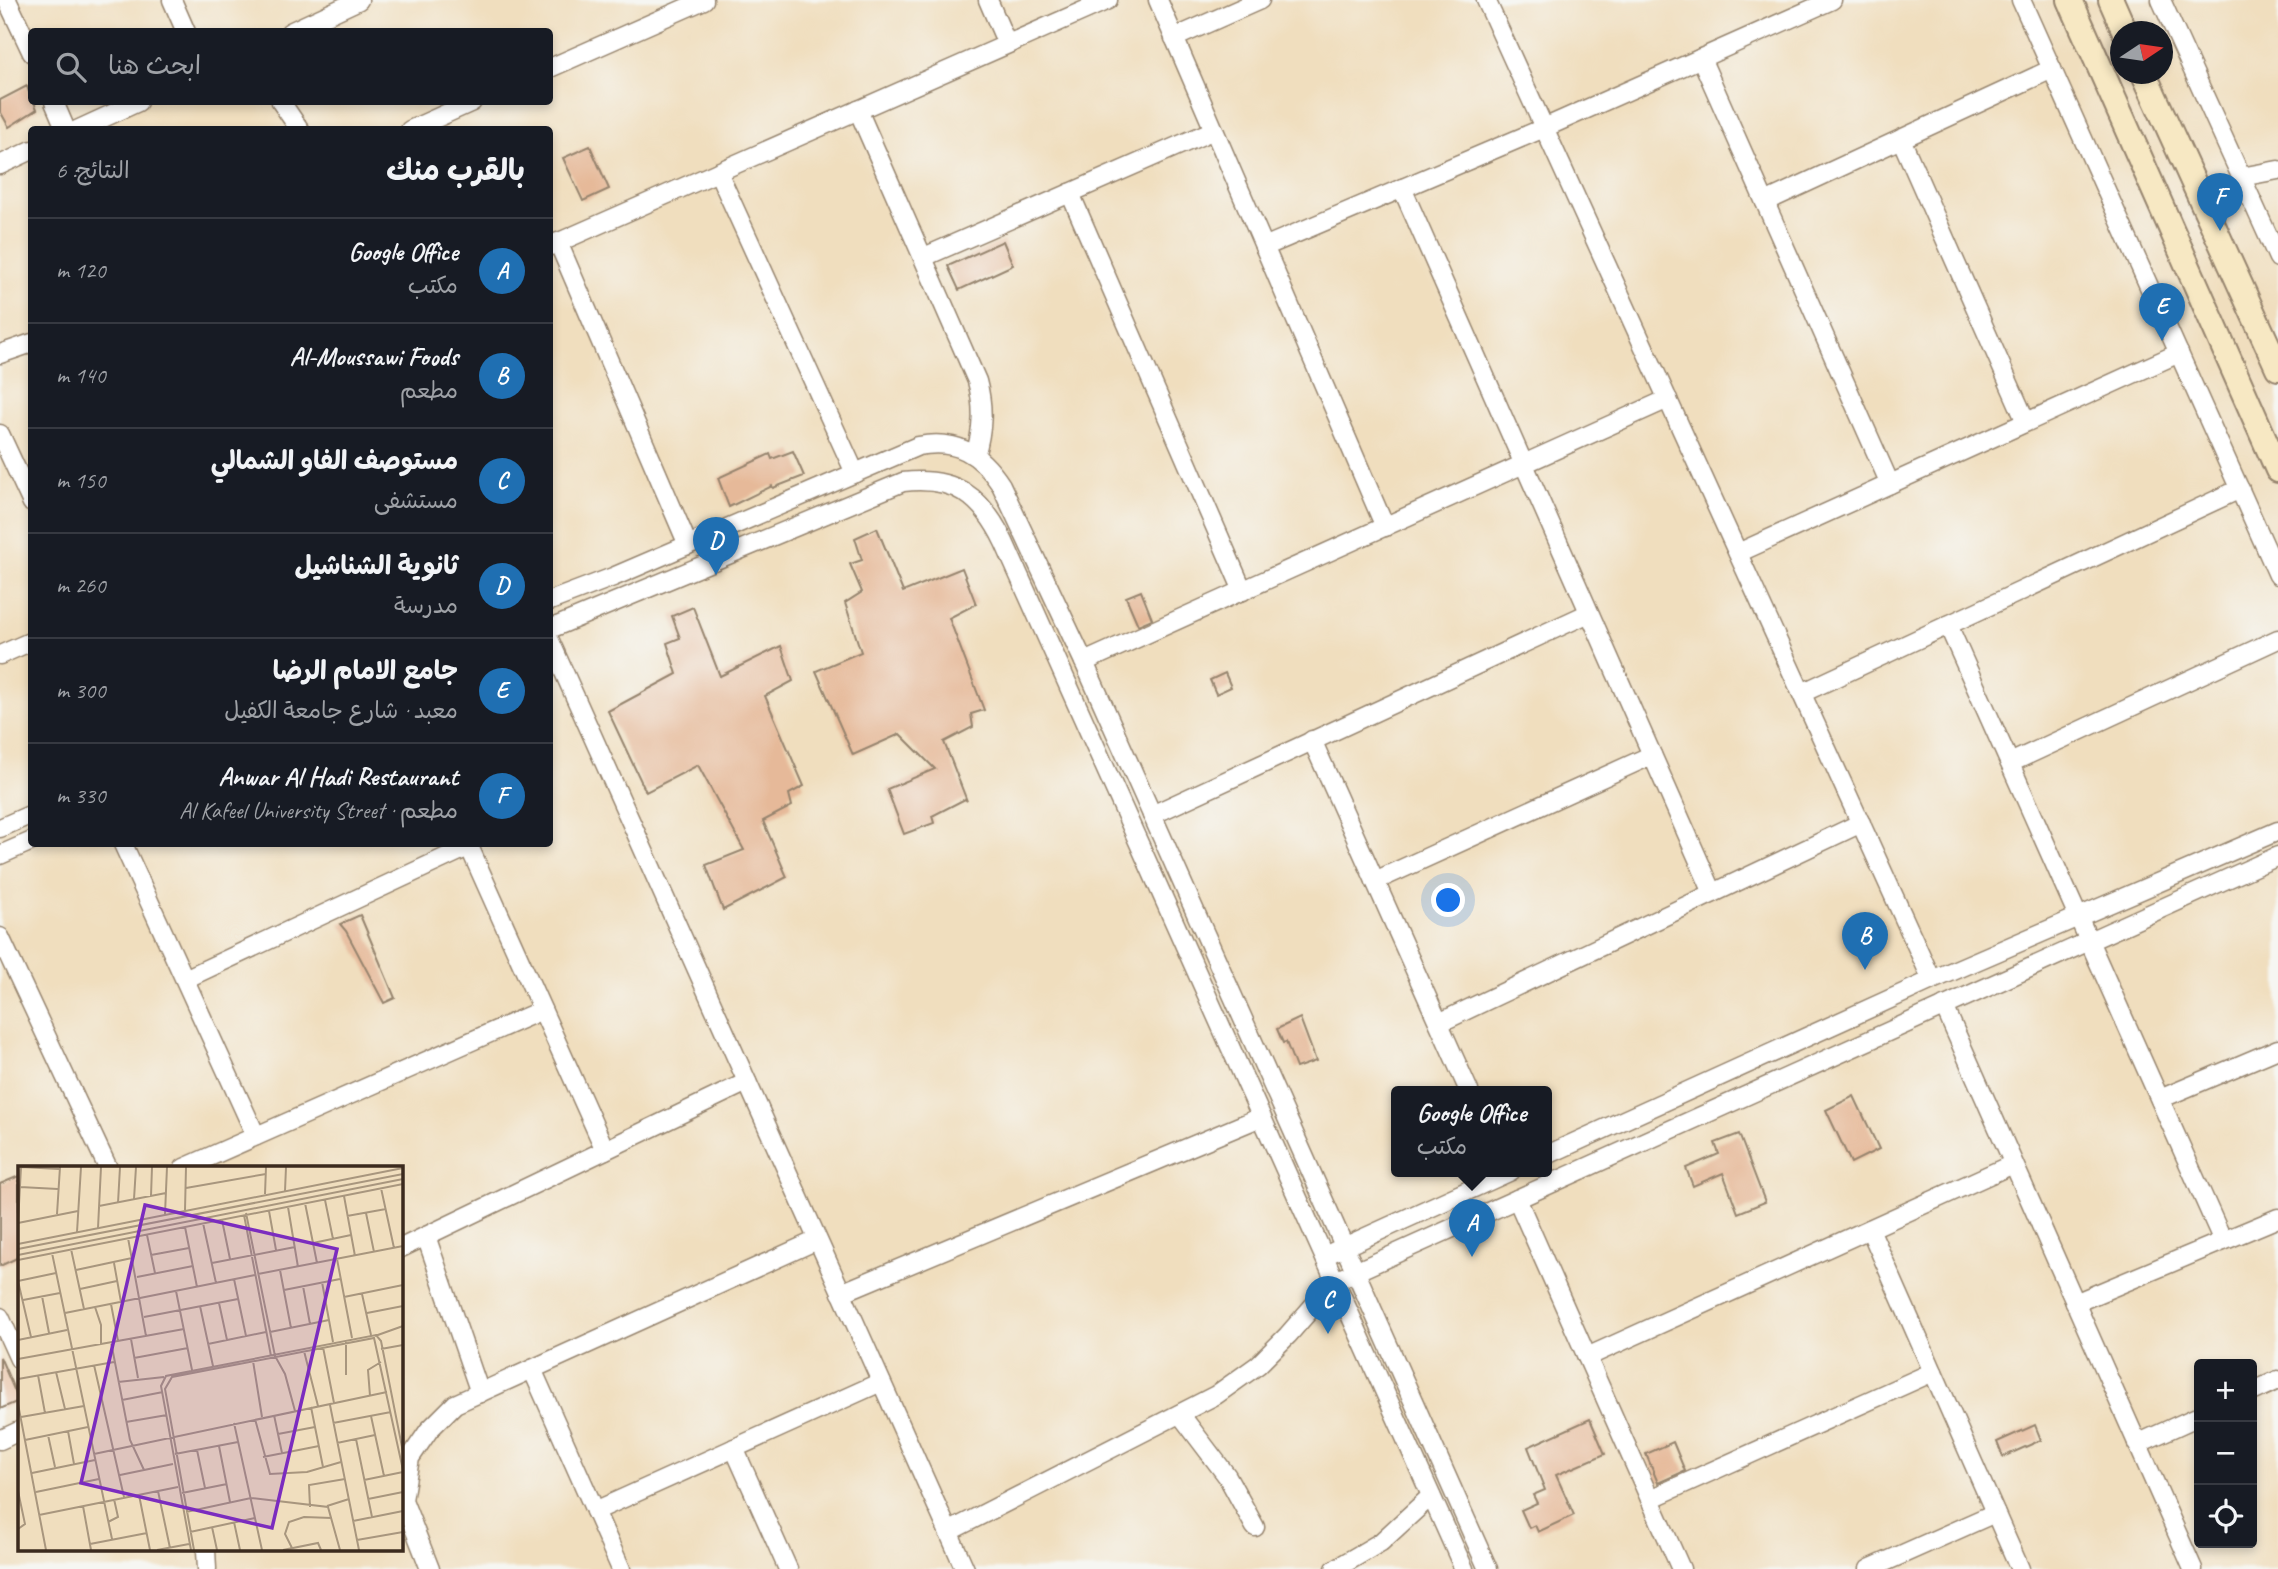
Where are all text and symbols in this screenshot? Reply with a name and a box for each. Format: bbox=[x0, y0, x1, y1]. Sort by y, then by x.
north arrow bbox=[2110, 21, 2173, 84]
search box bbox=[28, 28, 553, 105]
icon: search bbox=[52, 48, 90, 86]
text: ابحث هنا bbox=[108, 49, 201, 82]
text: بالقرب منك bbox=[386, 151, 525, 189]
text: النتائج: 6 bbox=[56, 156, 130, 185]
pin: F bbox=[2197, 173, 2243, 231]
text: Google Office bbox=[349, 235, 458, 268]
text: 120 m bbox=[56, 256, 106, 285]
text: A bbox=[496, 256, 508, 285]
text: مكتب bbox=[408, 271, 458, 300]
pin: E bbox=[2139, 283, 2185, 341]
text: Al-Moussawi Foods bbox=[290, 340, 458, 373]
text: 140 m bbox=[56, 361, 106, 390]
text: B bbox=[496, 361, 508, 390]
text: مطعم bbox=[400, 376, 458, 405]
text: مستوصف الفاو الشمالي bbox=[211, 444, 458, 477]
text: 150 m bbox=[56, 466, 106, 495]
text: C bbox=[497, 466, 508, 495]
text: مستشفى bbox=[374, 486, 458, 515]
pin: D bbox=[693, 517, 739, 575]
text: ثانوية الشناشيل bbox=[295, 549, 458, 582]
text: 260 m bbox=[56, 571, 106, 600]
text: D bbox=[495, 571, 509, 600]
text: مدرسة bbox=[394, 591, 458, 620]
text: جامع الامام الرضا bbox=[273, 654, 458, 687]
text: 300 m bbox=[56, 676, 106, 705]
text: E bbox=[496, 676, 508, 705]
text: معبد · شارع جامعة الكفيل bbox=[224, 696, 458, 725]
text: Anwar Al Hadi Restaurant bbox=[218, 760, 458, 793]
text: 330 m bbox=[56, 781, 106, 810]
text: F bbox=[497, 781, 507, 810]
text: مطعم · Al Kafeel University Street bbox=[179, 796, 458, 825]
your location bbox=[1431, 883, 1465, 917]
pin: B bbox=[1842, 912, 1888, 970]
popup bbox=[1391, 1086, 1552, 1177]
text: Google Office bbox=[1417, 1096, 1526, 1129]
text: مكتب bbox=[1417, 1132, 1467, 1161]
inset map bbox=[18, 1166, 402, 1552]
pin: A bbox=[1449, 1199, 1495, 1257]
pin: C bbox=[1305, 1276, 1351, 1334]
map controls bbox=[2194, 1359, 2257, 1548]
button: + bbox=[2194, 1359, 2257, 1422]
button: − bbox=[2194, 1422, 2257, 1485]
button: locate bbox=[2194, 1485, 2257, 1548]

